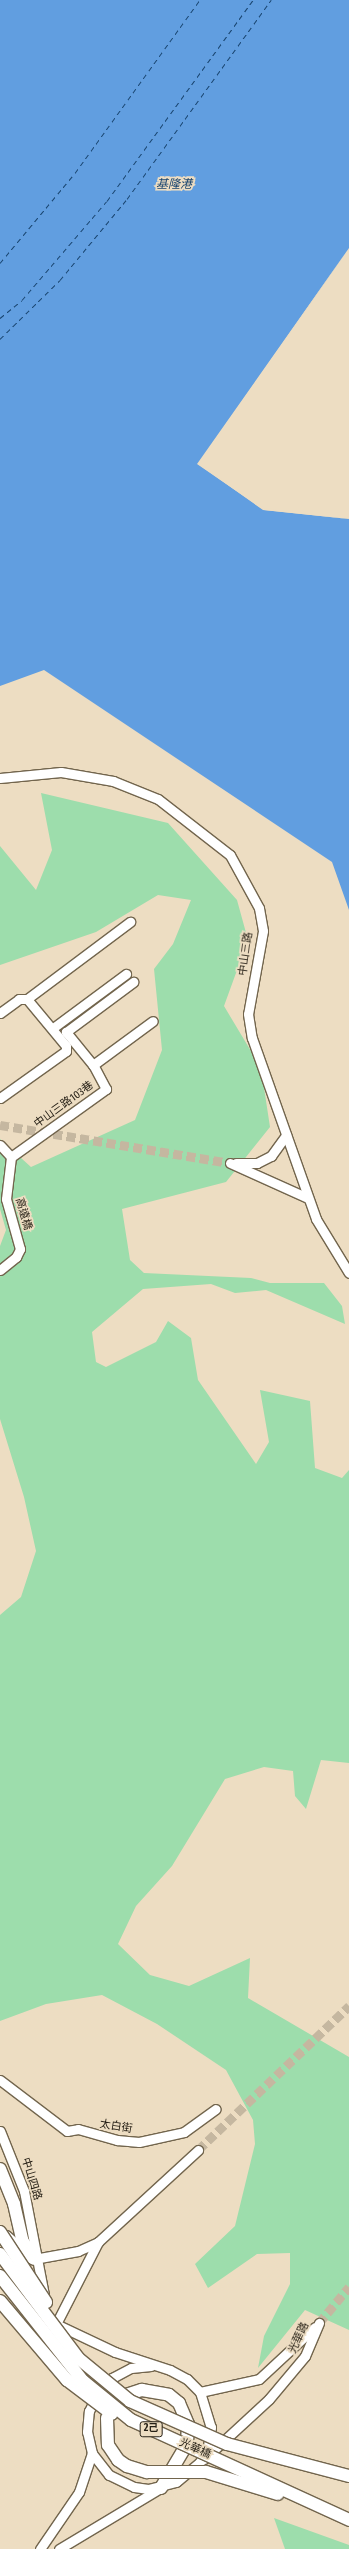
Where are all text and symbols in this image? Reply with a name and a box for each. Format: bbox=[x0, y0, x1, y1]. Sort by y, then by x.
water label: 基隆港 bbox=[156, 178, 192, 192]
street label: 中山三路 bbox=[236, 931, 256, 977]
street label: 中山三路103巷 bbox=[32, 1079, 96, 1131]
street label: 高遠橋 bbox=[12, 1196, 34, 1232]
street label: 太白街 bbox=[99, 2118, 133, 2136]
street label: 中山四路 bbox=[18, 2156, 44, 2202]
street label: 光華路 bbox=[286, 2320, 312, 2356]
road number: 2己 bbox=[139, 2421, 163, 2437]
street label: 光華橋 bbox=[177, 2436, 213, 2462]

